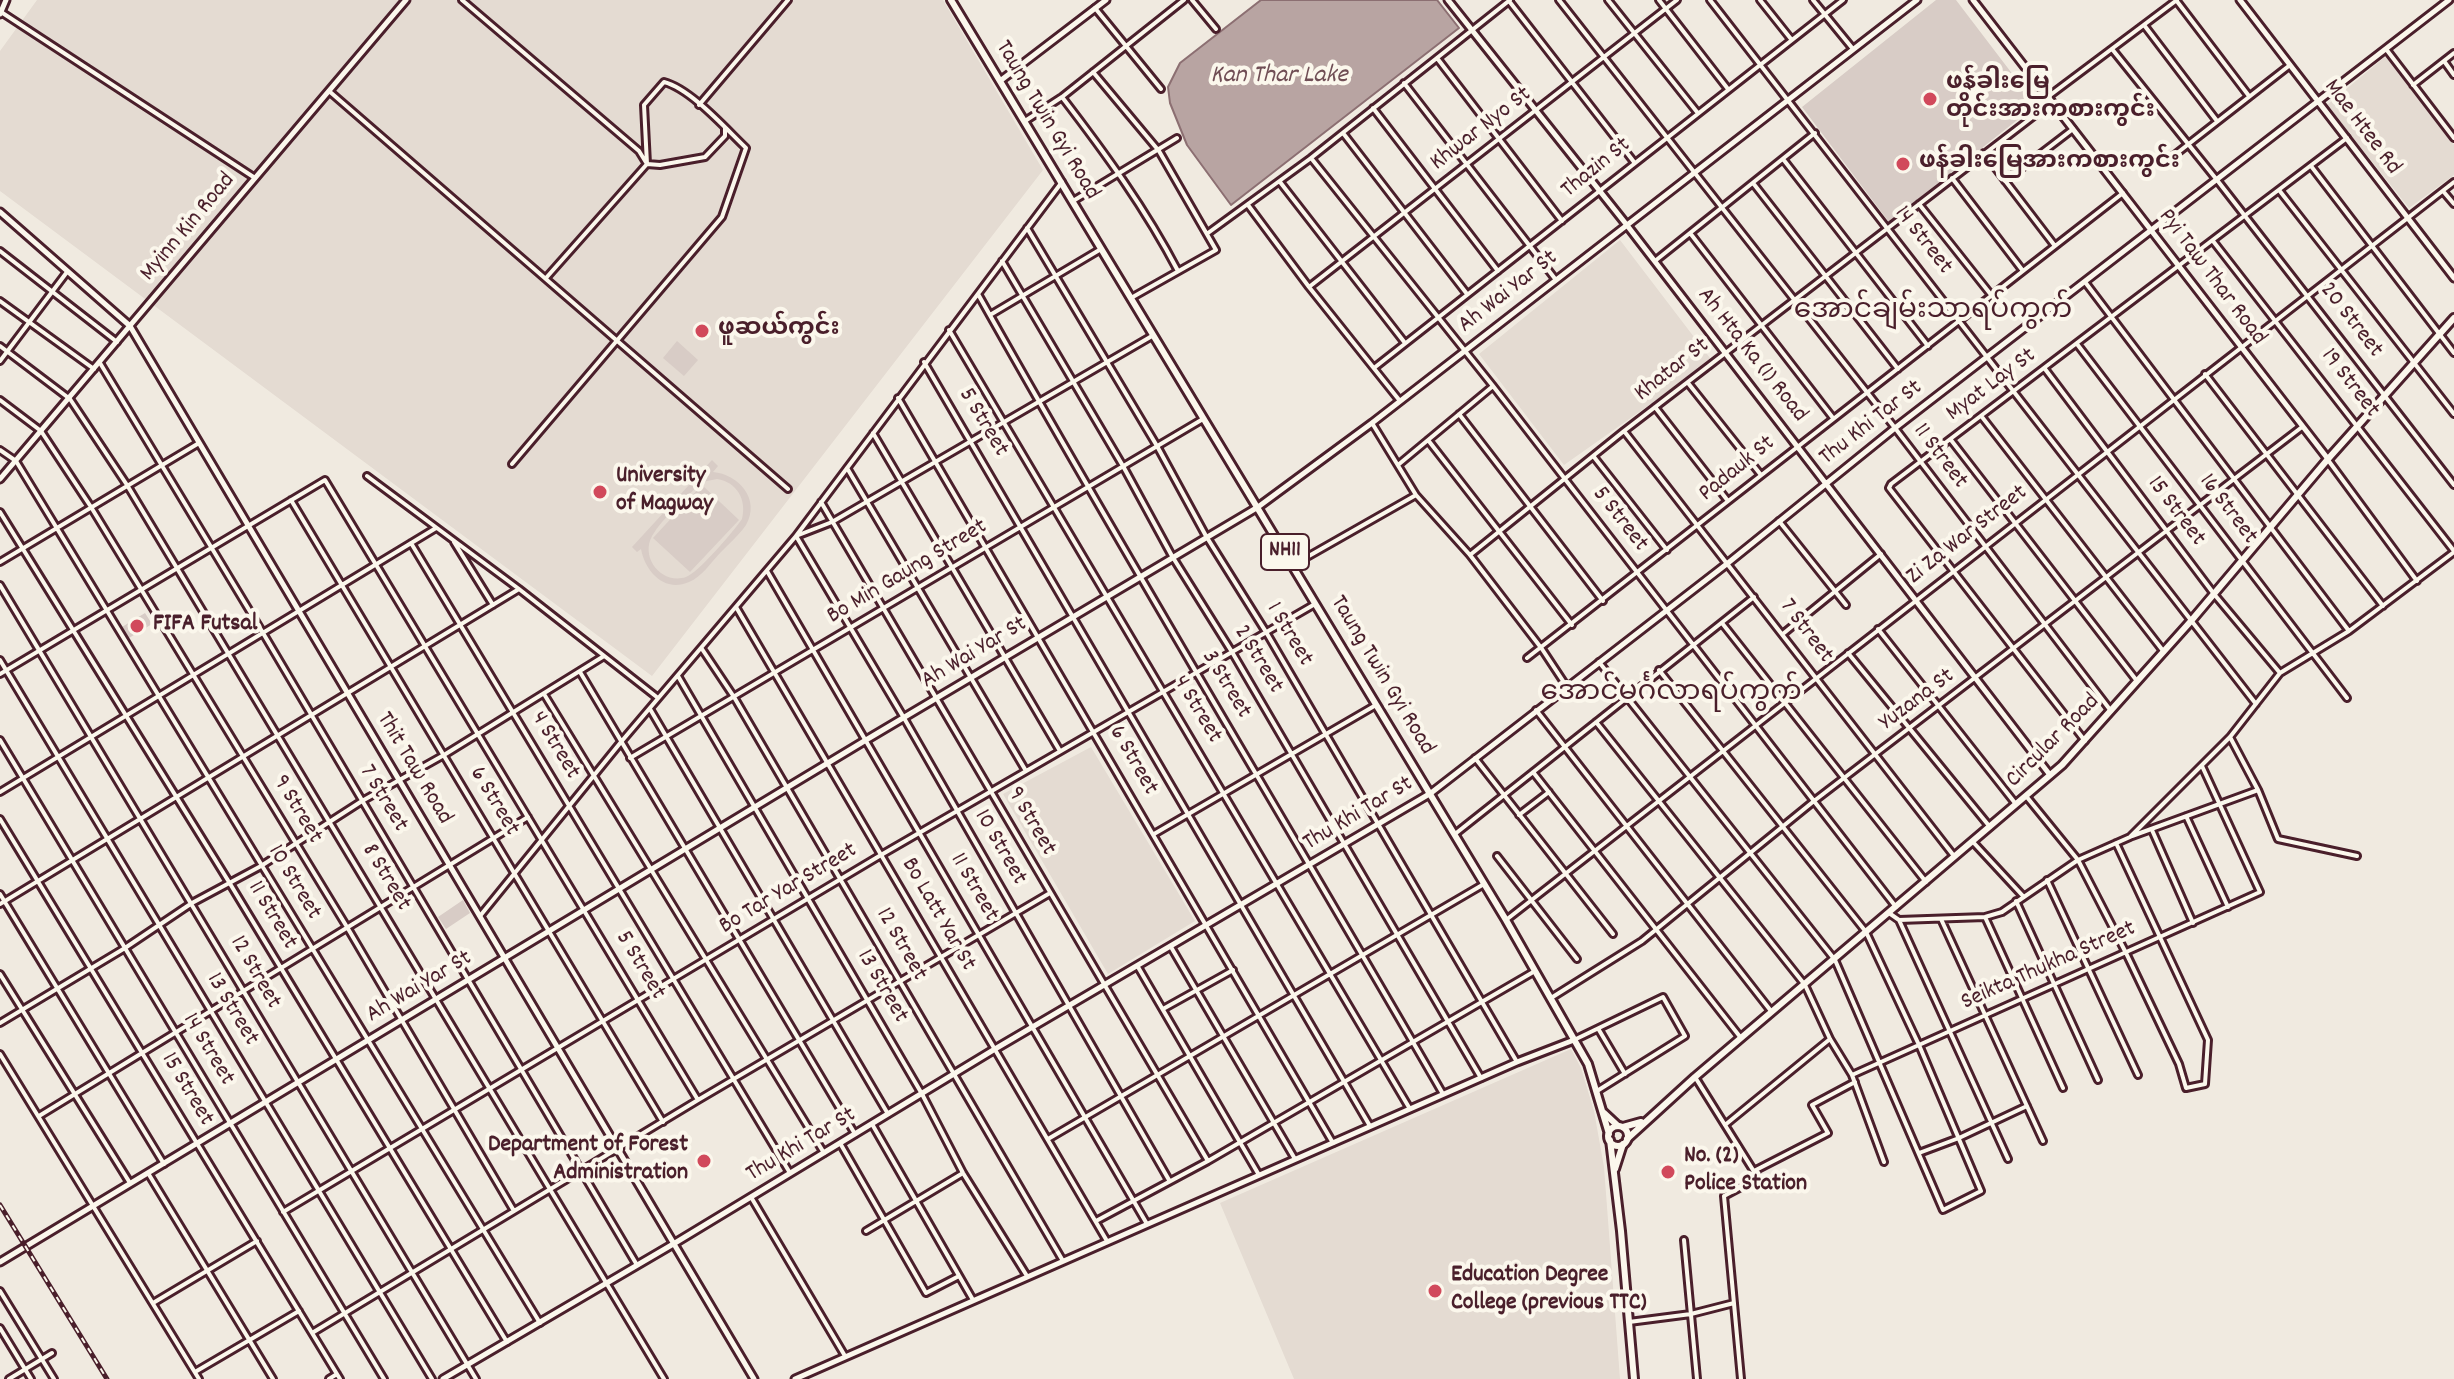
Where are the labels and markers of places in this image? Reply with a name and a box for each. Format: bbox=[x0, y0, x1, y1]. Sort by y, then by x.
place label: ဖန်ခါးမြေ တိုင်းအားကစားကွင်း bbox=[1946, 71, 2155, 127]
marker: ဖန်ခါးမြေ တိုင်းအားကစားကွင်း bbox=[1921, 90, 1939, 108]
place label: ဖန်ခါးမြေအားကစားကွင်း bbox=[1919, 150, 2180, 178]
marker: ဖန်ခါးမြေအားကစားကွင်း bbox=[1894, 155, 1912, 173]
place label: ဖူဆယ်ကွင်း bbox=[718, 317, 840, 345]
marker: ဖူဆယ်ကွင်း bbox=[693, 322, 711, 340]
place label: University of Magway bbox=[616, 464, 713, 520]
marker: University of Magway bbox=[591, 483, 609, 501]
place label: FIFA Futsal bbox=[153, 612, 257, 640]
marker: FIFA Futsal bbox=[128, 617, 146, 635]
place label: Department of Forest Administration bbox=[488, 1133, 688, 1189]
place label: No. (2) Police Station bbox=[1684, 1144, 1807, 1200]
marker: Department of Forest Administration bbox=[695, 1152, 713, 1170]
marker: No. (2) Police Station bbox=[1659, 1163, 1677, 1181]
place label: Education Degree College (previous TTC) bbox=[1451, 1263, 1647, 1319]
marker: Education Degree College (previous TTC) bbox=[1426, 1282, 1444, 1300]

